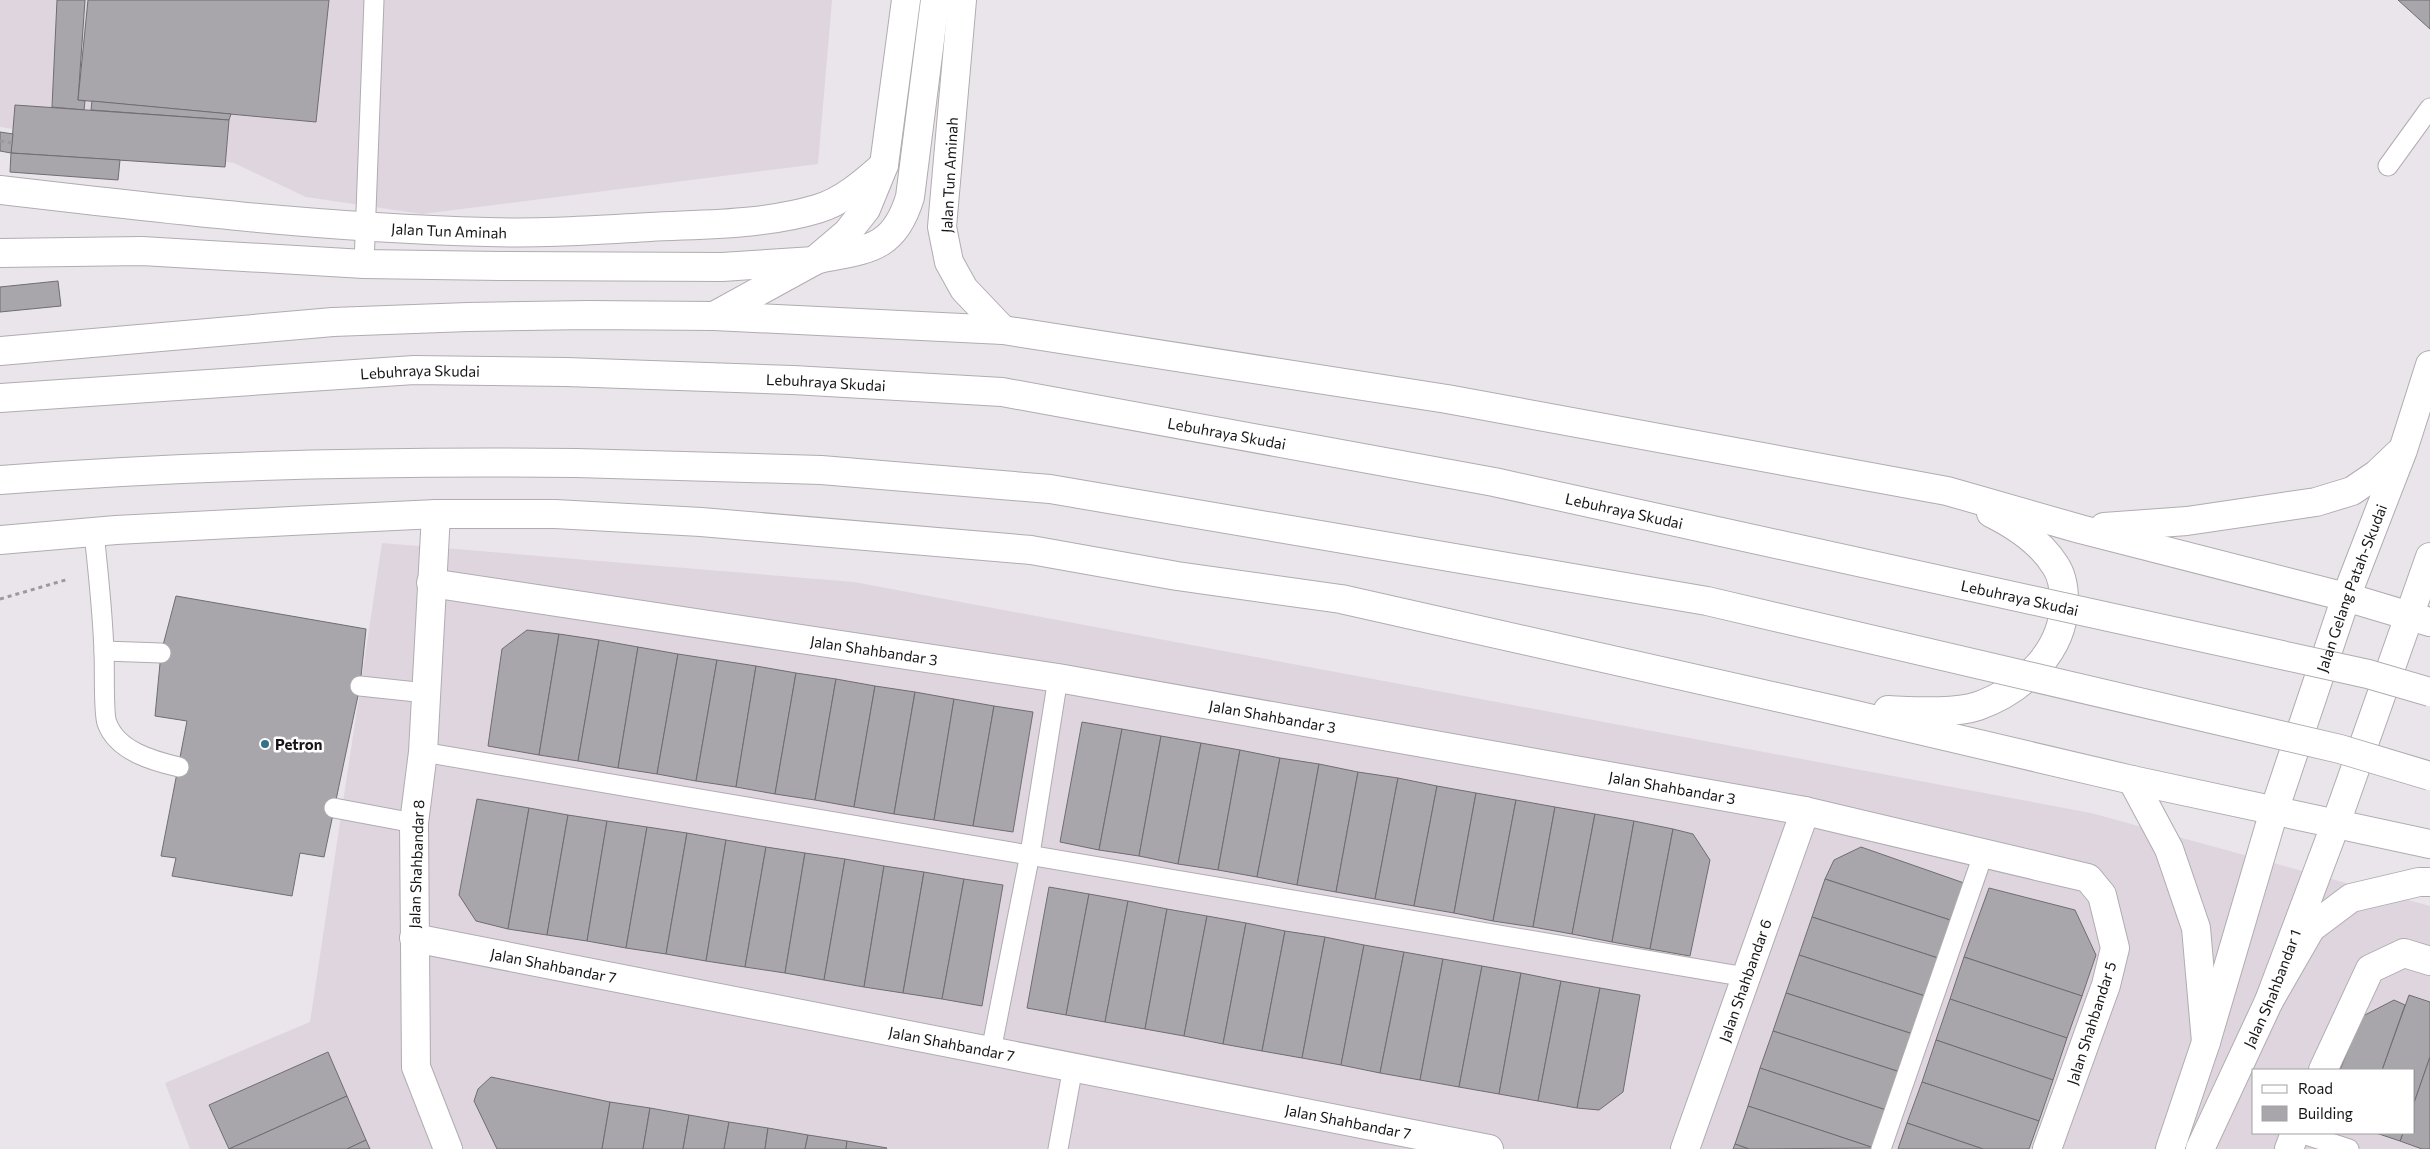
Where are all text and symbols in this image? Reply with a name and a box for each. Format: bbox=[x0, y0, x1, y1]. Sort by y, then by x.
street label: Jalan Tun Aminah bbox=[937, 117, 961, 233]
street label: Jalan Tun Aminah bbox=[391, 219, 507, 241]
street label: Lebuhraya Skudai bbox=[360, 361, 480, 383]
street label: Lebuhraya Skudai bbox=[766, 370, 886, 394]
street label: Lebuhraya Skudai bbox=[1166, 413, 1287, 453]
street label: Lebuhraya Skudai bbox=[1564, 489, 1685, 532]
street label: Jalan Gelang Patah-Skudai bbox=[2312, 501, 2390, 674]
street label: Lebuhraya Skudai bbox=[1959, 576, 2080, 619]
street label: Jalan Shahbandar 3 bbox=[809, 632, 939, 669]
street label: Jalan Shahbandar 3 bbox=[1208, 696, 1337, 736]
place label: Petron bbox=[275, 735, 322, 753]
marker: Petron bbox=[259, 738, 271, 750]
street label: Jalan Shahbandar 3 bbox=[1607, 767, 1737, 807]
street label: Jalan Shahbandar 8 bbox=[405, 799, 427, 929]
street label: Jalan Shahbandar 6 bbox=[1715, 916, 1775, 1044]
street label: Jalan Shahbandar 1 bbox=[2239, 927, 2304, 1051]
street label: Jalan Shahbandar 7 bbox=[489, 944, 618, 987]
street label: Jalan Shahbandar 5 bbox=[2063, 959, 2119, 1087]
street label: Jalan Shahbandar 7 bbox=[887, 1022, 1016, 1065]
legend bbox=[2252, 1069, 2415, 1134]
text: Road bbox=[2298, 1079, 2333, 1097]
street label: Jalan Shahbandar 7 bbox=[1284, 1100, 1413, 1143]
text: Building bbox=[2298, 1104, 2353, 1122]

